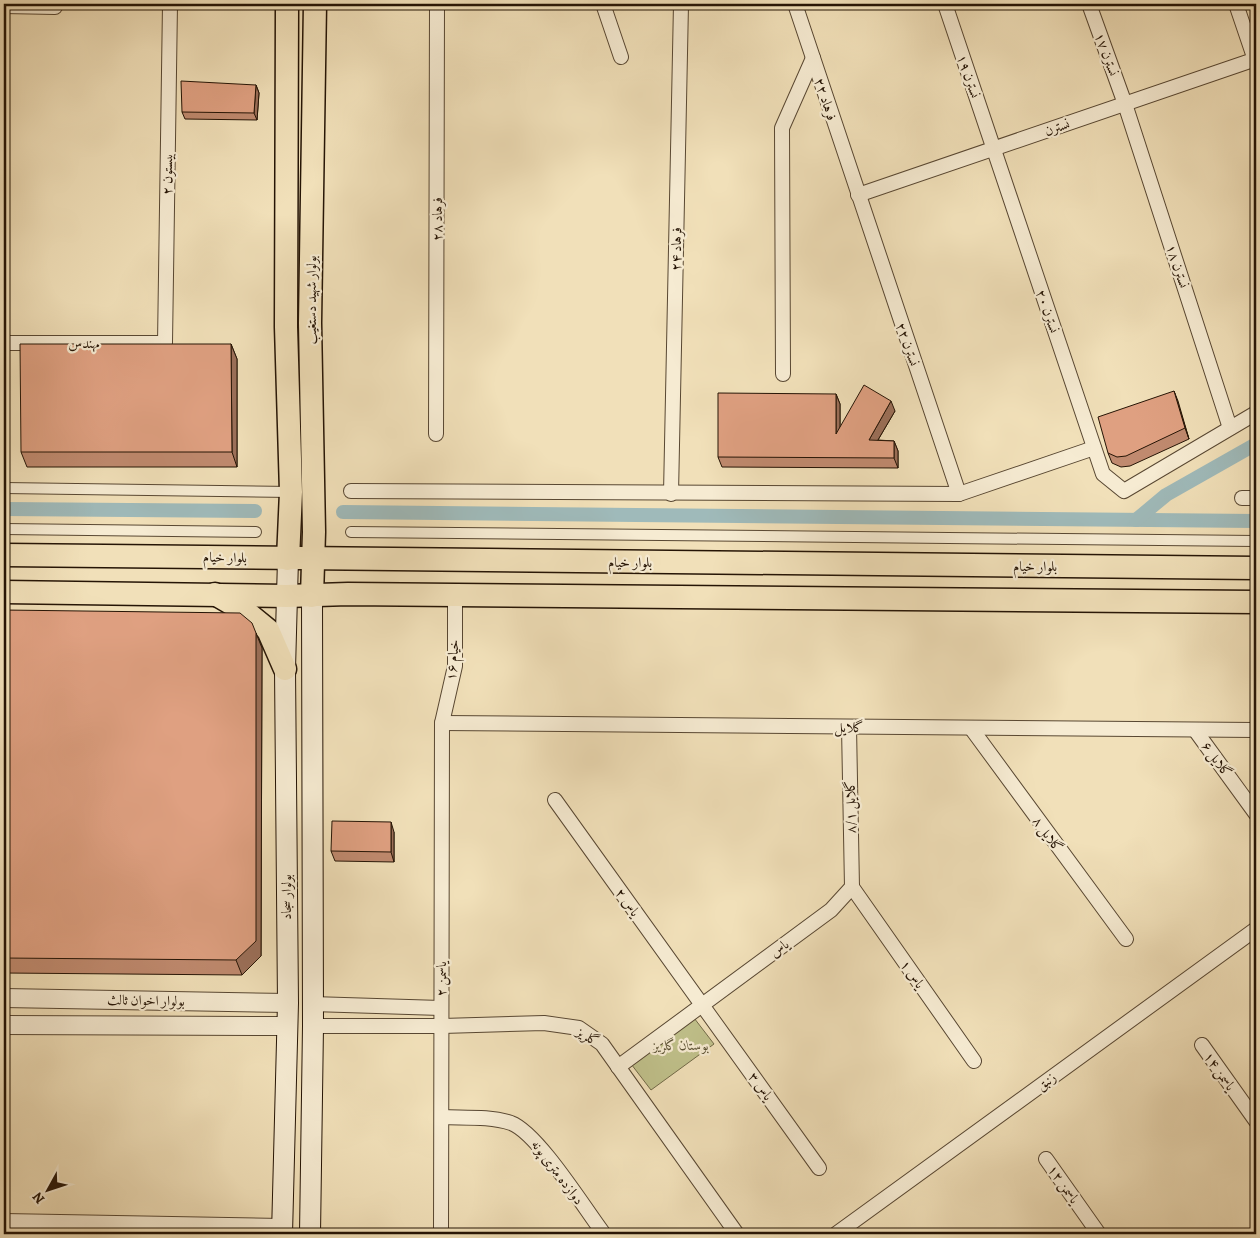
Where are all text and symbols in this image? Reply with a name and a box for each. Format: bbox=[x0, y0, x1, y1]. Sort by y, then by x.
street label: نسترن ۱۷ bbox=[1090, 30, 1123, 78]
street label: نسترن ۱۹ bbox=[952, 52, 985, 100]
street label: فرهاد ۲۲ bbox=[810, 75, 841, 123]
street label: نسترن bbox=[1042, 114, 1072, 141]
street label: بیستون ۲ bbox=[158, 153, 177, 195]
street label: فرهاد ۲۸ bbox=[428, 197, 447, 241]
street label: فرهاد ۲۴ bbox=[667, 227, 686, 271]
street label: نسترن ۱۸ bbox=[1162, 242, 1193, 290]
street label: بولوار شهید دستغیب bbox=[302, 255, 321, 344]
street label: نسترن ۲۰ bbox=[1031, 287, 1064, 335]
street label: نسترن ۲۲ bbox=[891, 320, 924, 368]
street label: مهندس bbox=[68, 334, 100, 353]
street label: بلوار خیام bbox=[203, 548, 248, 570]
street label: بلوار خیام bbox=[608, 553, 652, 575]
street label: بلوار خیام bbox=[1013, 557, 1057, 579]
street label: خیام ۱۶ bbox=[441, 639, 467, 682]
street label: گلایل bbox=[834, 718, 864, 738]
street label: گلایل ۶ bbox=[1196, 737, 1236, 782]
street label: گلایل ۸/۱ bbox=[841, 780, 861, 834]
street label: گلایل ۸ bbox=[1027, 812, 1067, 857]
street label: بولوار سجاد bbox=[277, 874, 296, 920]
street label: یاس ۲ bbox=[611, 884, 645, 921]
street label: یاس bbox=[766, 934, 794, 962]
street label: یاس ۱ bbox=[896, 956, 930, 993]
street label: یاسمن ۲ bbox=[432, 960, 451, 997]
street label: بولوار اخوان ثالث bbox=[107, 990, 185, 1011]
street label: گلریز bbox=[571, 1021, 603, 1051]
park label: بوستان گلریز bbox=[652, 1036, 709, 1055]
street label: یاسمن ۱۴ bbox=[1199, 1048, 1241, 1096]
street label: یاس ۳ bbox=[744, 1068, 778, 1105]
street label: زنبق bbox=[1033, 1068, 1060, 1095]
street label: دوازده متری پونه bbox=[526, 1136, 588, 1209]
street label: یاسمن ۱۲ bbox=[1043, 1161, 1085, 1209]
north arrow bbox=[22, 1166, 72, 1216]
text: N bbox=[28, 1188, 49, 1208]

